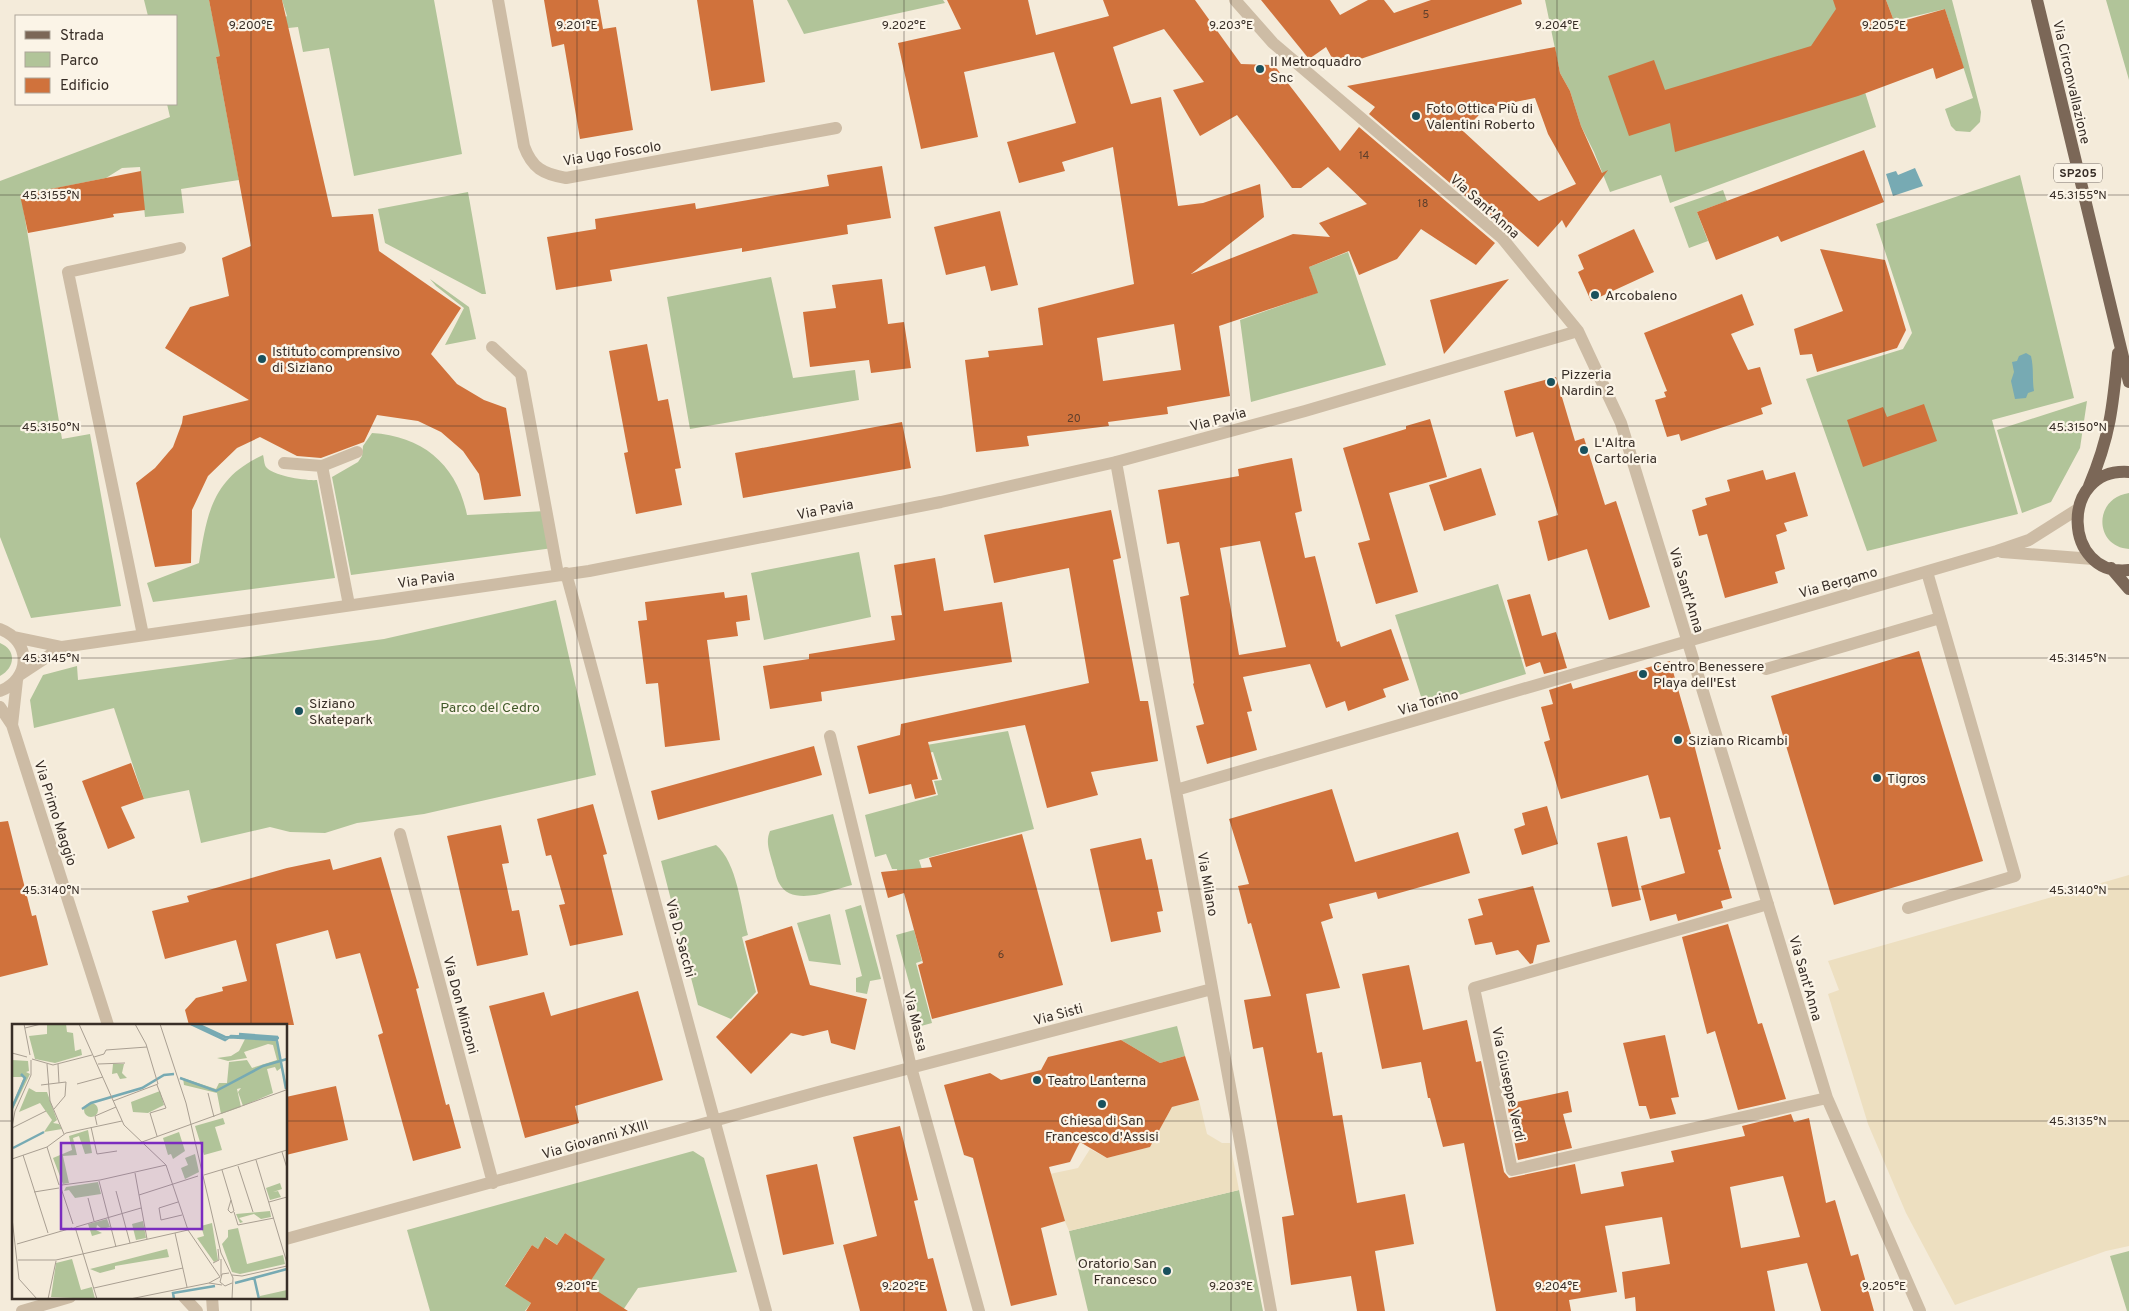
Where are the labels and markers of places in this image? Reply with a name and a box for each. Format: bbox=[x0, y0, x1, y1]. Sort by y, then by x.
place label: Il Metroquadro Snc bbox=[1270, 54, 1362, 87]
marker: Il Metroquadro Snc bbox=[1254, 63, 1266, 75]
place label: Foto Ottica Più di Valentini Roberto bbox=[1426, 101, 1535, 134]
marker: Foto Ottica Più di Valentini Roberto bbox=[1410, 110, 1422, 122]
place label: Arcobaleno bbox=[1605, 288, 1677, 305]
marker: Arcobaleno bbox=[1589, 289, 1601, 301]
place label: Istituto comprensivo di Siziano bbox=[272, 344, 400, 377]
marker: Istituto comprensivo di Siziano bbox=[256, 353, 268, 365]
place label: Pizzeria Nardin 2 bbox=[1561, 367, 1614, 400]
marker: Pizzeria Nardin 2 bbox=[1545, 376, 1557, 388]
place label: L'Altra Cartoleria bbox=[1594, 435, 1657, 468]
marker: L'Altra Cartoleria bbox=[1578, 444, 1590, 456]
place label: Centro Benessere Playa dell'Est bbox=[1653, 659, 1764, 692]
marker: Centro Benessere Playa dell'Est bbox=[1637, 668, 1649, 680]
place label: Siziano Skatepark bbox=[309, 696, 373, 729]
marker: Siziano Skatepark bbox=[293, 705, 305, 717]
place label: Siziano Ricambi bbox=[1688, 733, 1788, 750]
marker: Siziano Ricambi bbox=[1672, 734, 1684, 746]
place label: Tigros bbox=[1887, 771, 1926, 788]
marker: Tigros bbox=[1871, 772, 1883, 784]
place label: Teatro Lanterna bbox=[1047, 1073, 1146, 1090]
marker: Teatro Lanterna bbox=[1031, 1074, 1043, 1086]
marker: Chiesa di San Francesco d'Assisi bbox=[1096, 1098, 1108, 1110]
place label: Chiesa di San Francesco d'Assisi bbox=[1045, 1113, 1159, 1146]
place label: Oratorio San Francesco bbox=[1078, 1256, 1157, 1289]
marker: Oratorio San Francesco bbox=[1161, 1265, 1173, 1277]

